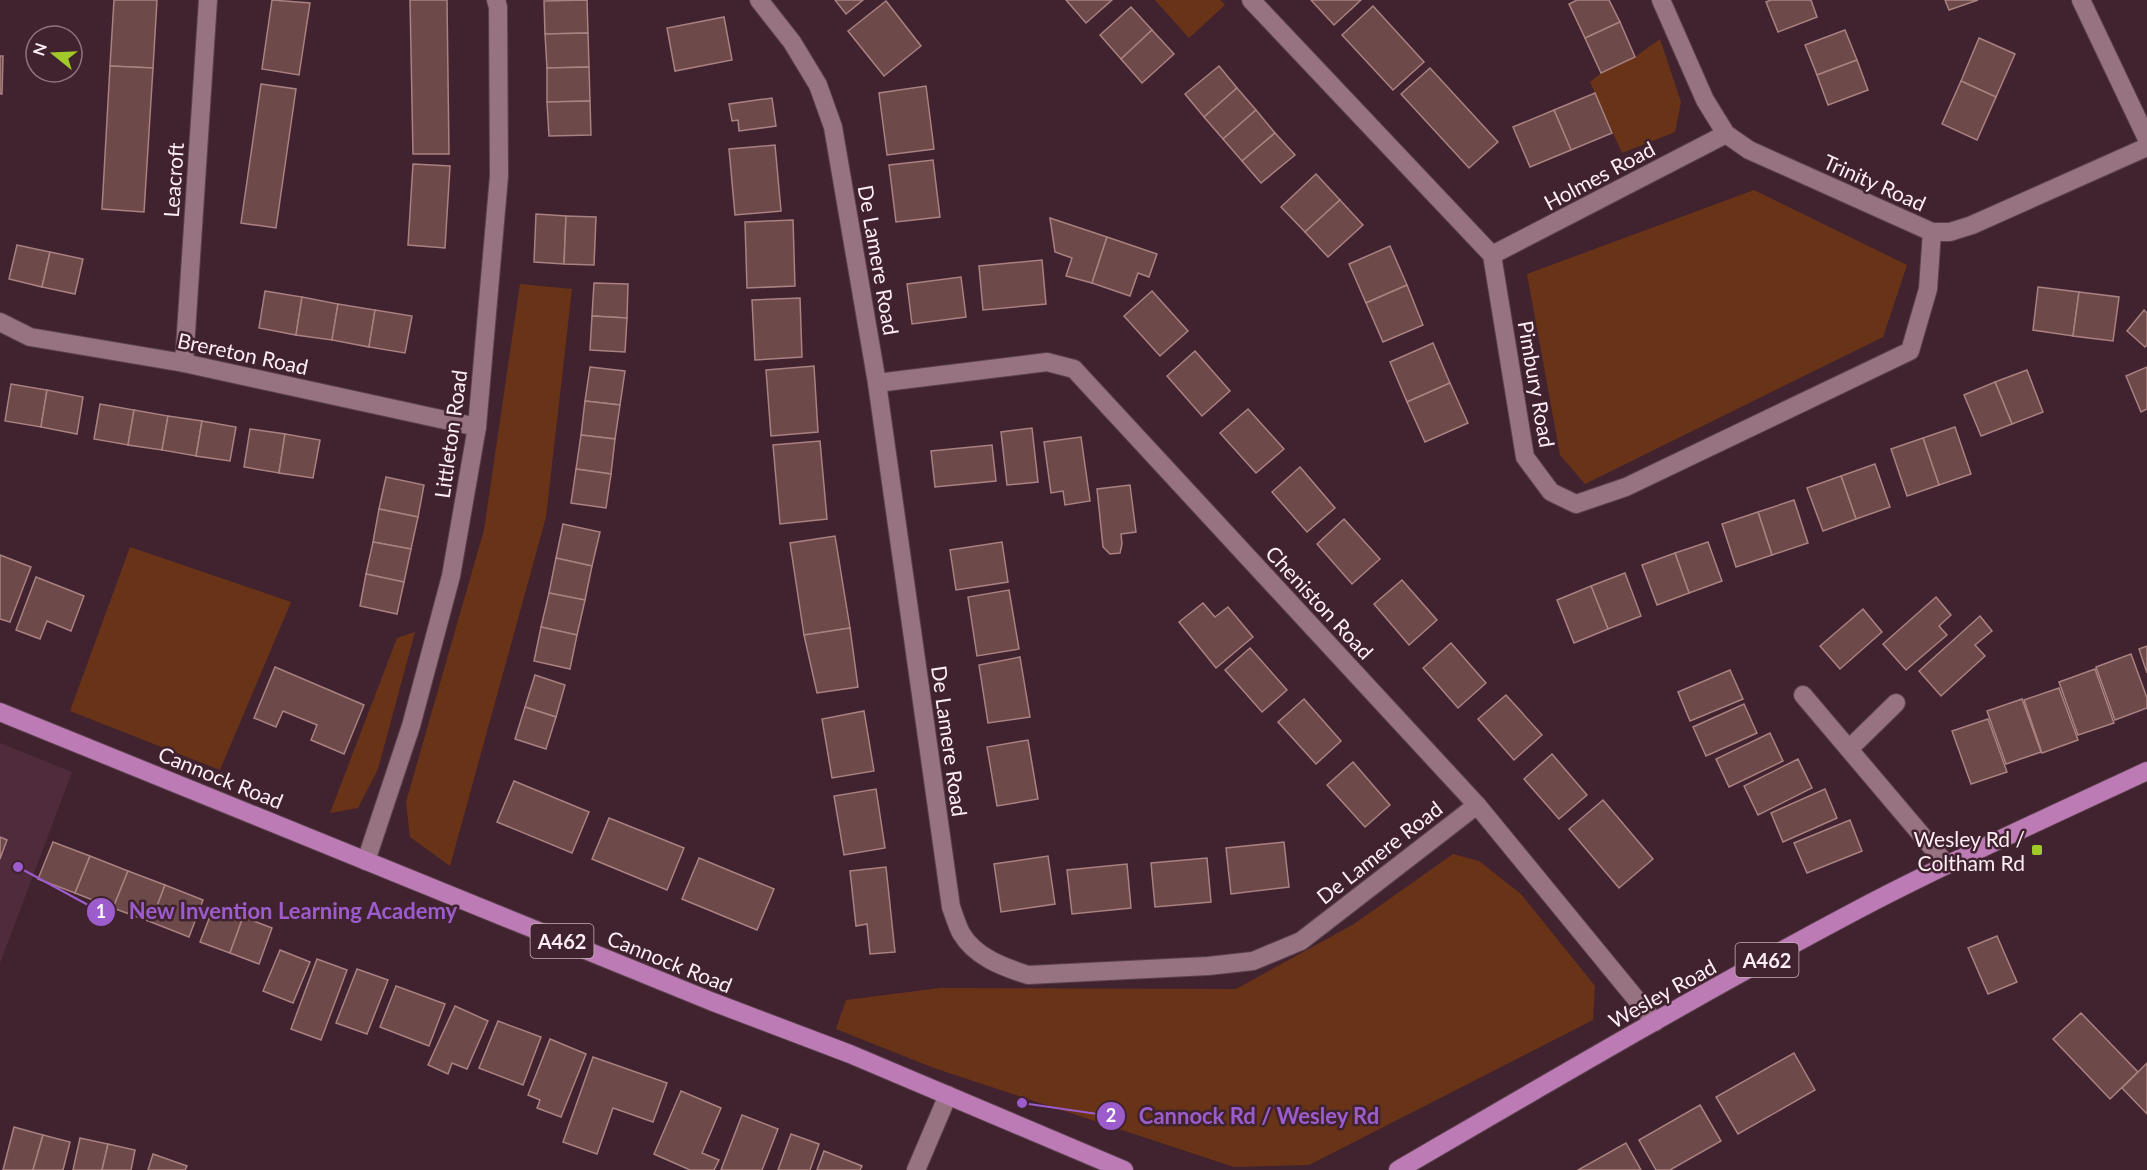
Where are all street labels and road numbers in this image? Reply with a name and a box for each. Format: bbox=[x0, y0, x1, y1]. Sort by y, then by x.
street label: Holmes Road bbox=[1539, 135, 1659, 215]
street label: Leacroft bbox=[158, 141, 188, 218]
street label: Trinity Road bbox=[1820, 148, 1930, 216]
street label: De Lamere Road bbox=[853, 183, 905, 337]
street label: Pimbury Road bbox=[1514, 319, 1560, 449]
street label: Brereton Road bbox=[175, 327, 311, 379]
street label: Littleton Road bbox=[429, 368, 471, 500]
street label: Cheniston Road bbox=[1261, 540, 1379, 664]
street label: De Lamere Road bbox=[927, 664, 973, 818]
street label: Cannock Road bbox=[155, 741, 287, 813]
street label: De Lamere Road bbox=[1311, 795, 1447, 909]
road number: A462 bbox=[530, 924, 594, 958]
street label: Cannock Road bbox=[604, 925, 736, 997]
road number: A462 bbox=[1736, 943, 1798, 977]
street label: Wesley Road bbox=[1604, 953, 1720, 1033]

